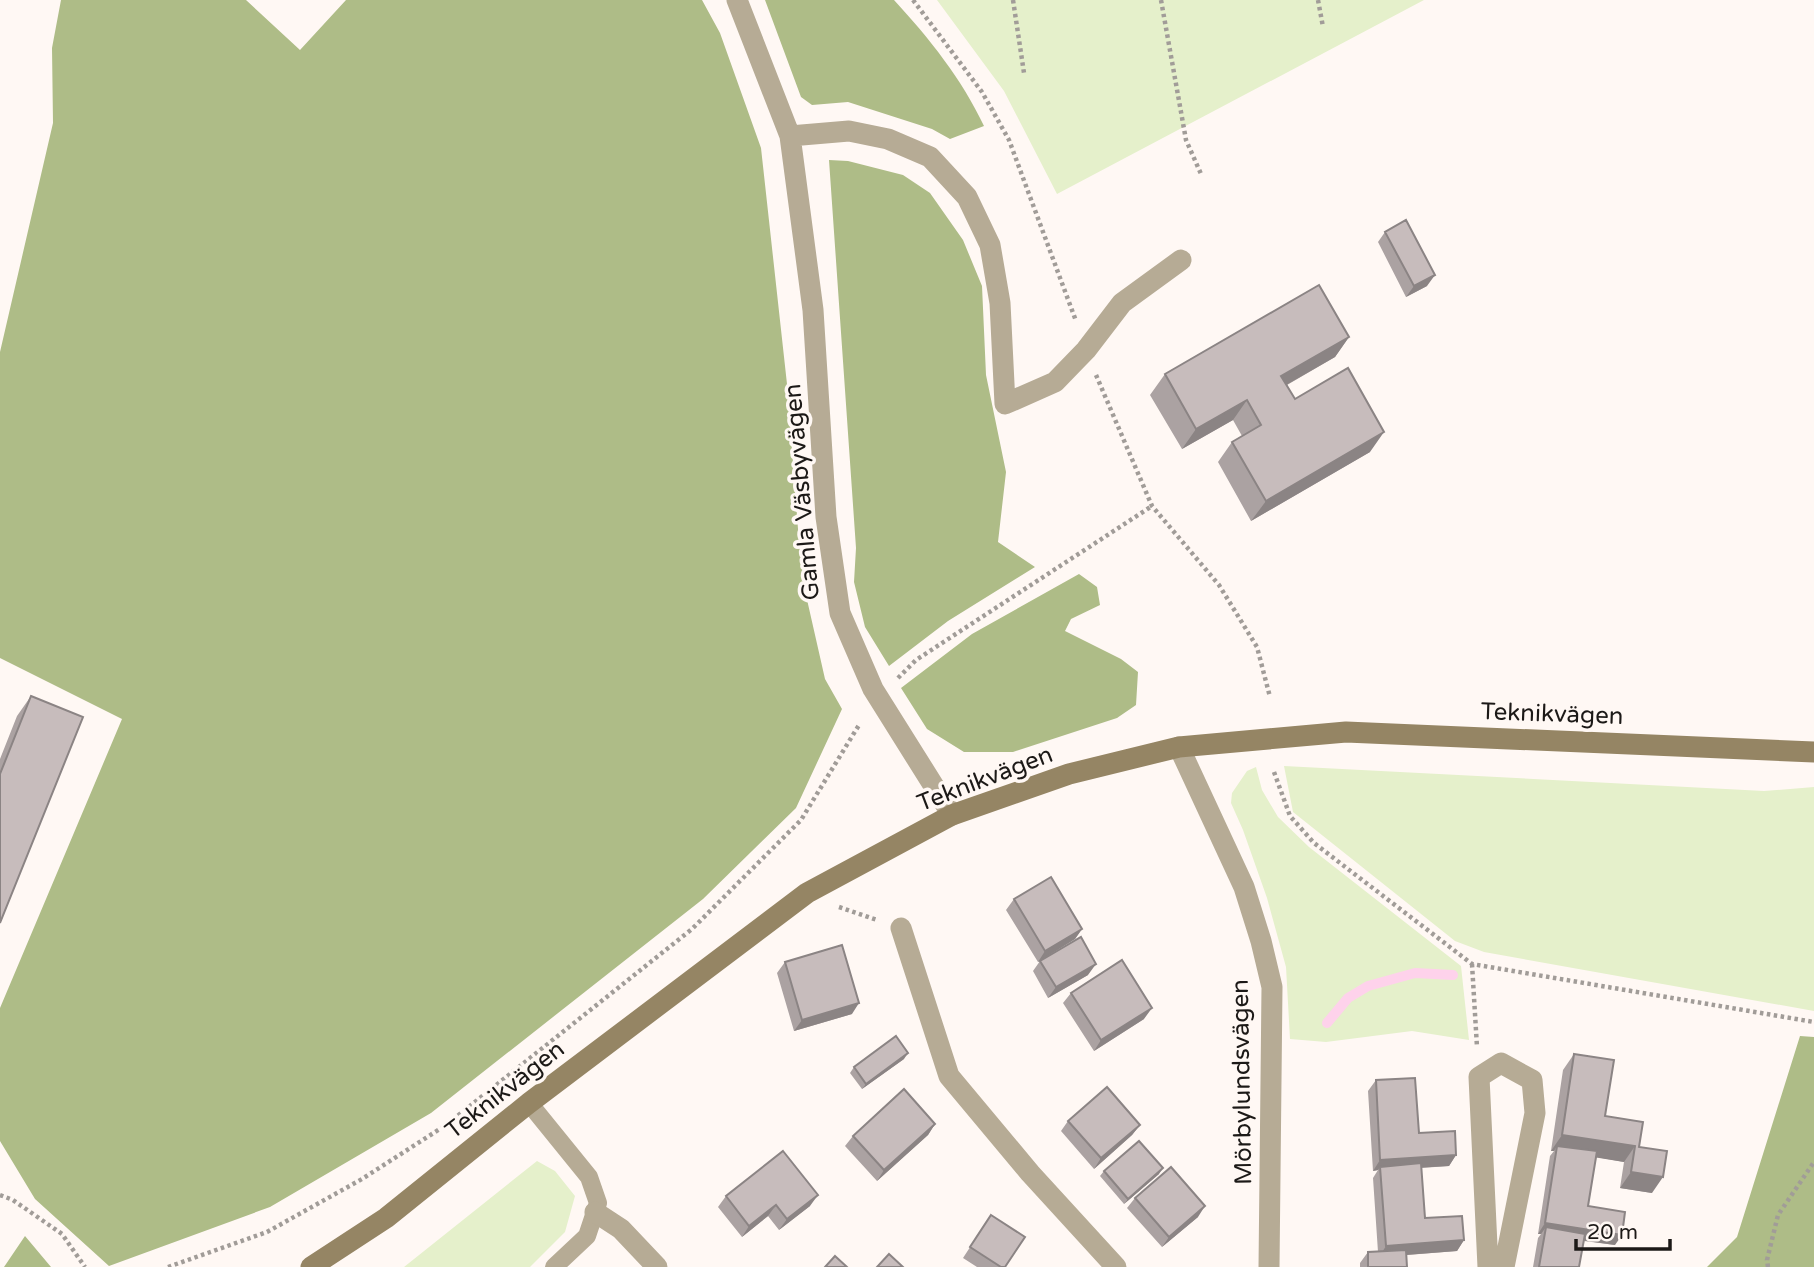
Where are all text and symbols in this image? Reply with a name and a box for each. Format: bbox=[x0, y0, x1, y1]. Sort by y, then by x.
street label: Gamla Väsbyvägen bbox=[778, 383, 826, 601]
street label: Teknikvägen bbox=[1480, 697, 1624, 731]
street label: Teknikvägen bbox=[913, 740, 1057, 818]
street label: Mörbylundsvägen bbox=[1226, 979, 1258, 1185]
street label: Teknikvägen bbox=[440, 1035, 570, 1145]
scale bar bbox=[1576, 1208, 1671, 1252]
text: 20 m bbox=[1587, 1220, 1638, 1245]

